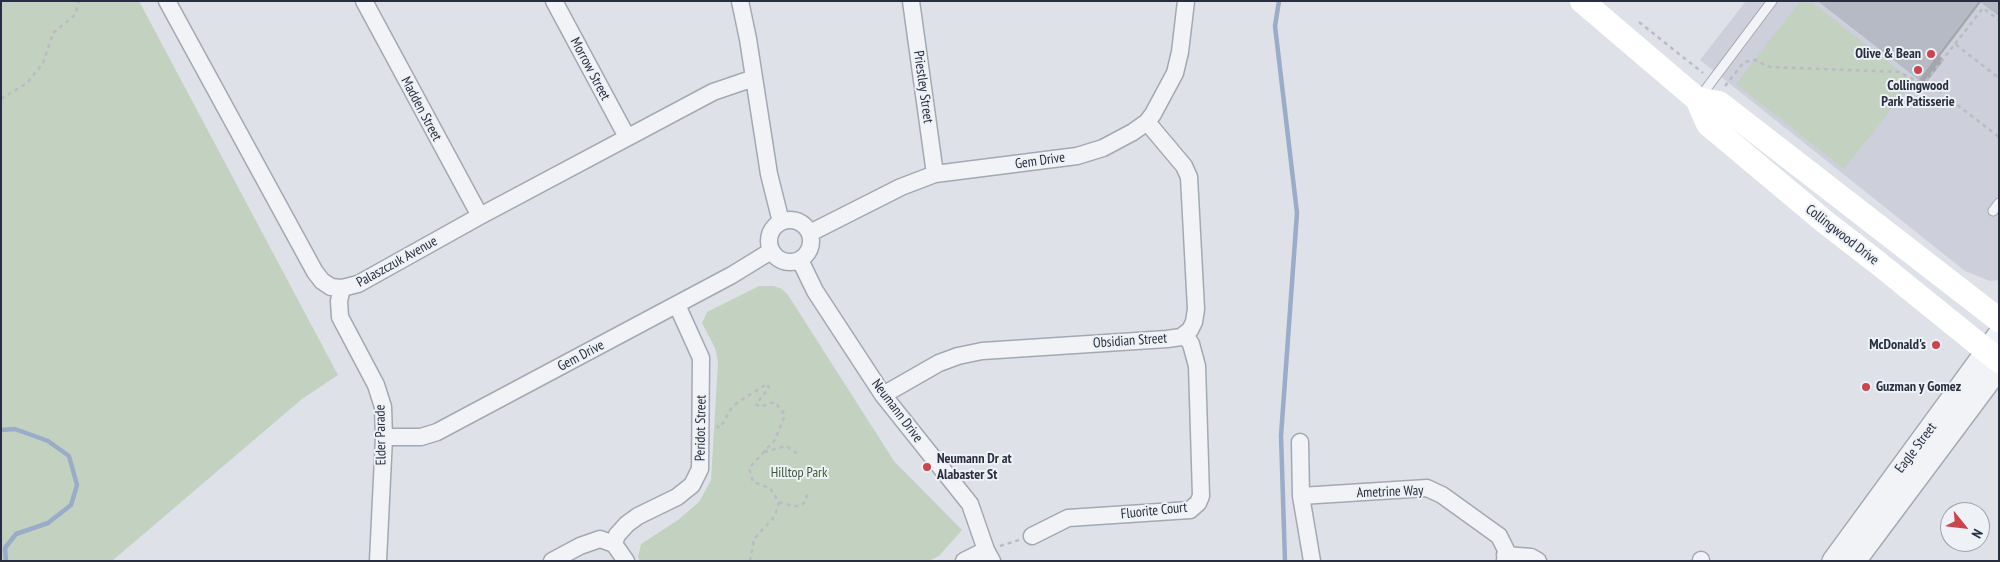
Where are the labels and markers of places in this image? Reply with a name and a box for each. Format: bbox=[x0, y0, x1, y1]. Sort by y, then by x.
place label: Olive & Bean bbox=[1855, 46, 1921, 62]
marker: Olive & Bean bbox=[1925, 48, 1937, 60]
marker: Collingwood Park Patisserie bbox=[1912, 64, 1924, 76]
place label: Collingwood Park Patisserie bbox=[1881, 78, 1955, 110]
place label: McDonald's bbox=[1869, 337, 1926, 353]
marker: McDonald's bbox=[1930, 339, 1942, 351]
place label: Guzman y Gomez bbox=[1876, 379, 1961, 395]
marker: Guzman y Gomez bbox=[1860, 381, 1872, 393]
place label: Neumann Dr at Alabaster St bbox=[937, 451, 1012, 484]
marker: Neumann Dr at Alabaster St bbox=[921, 461, 933, 473]

